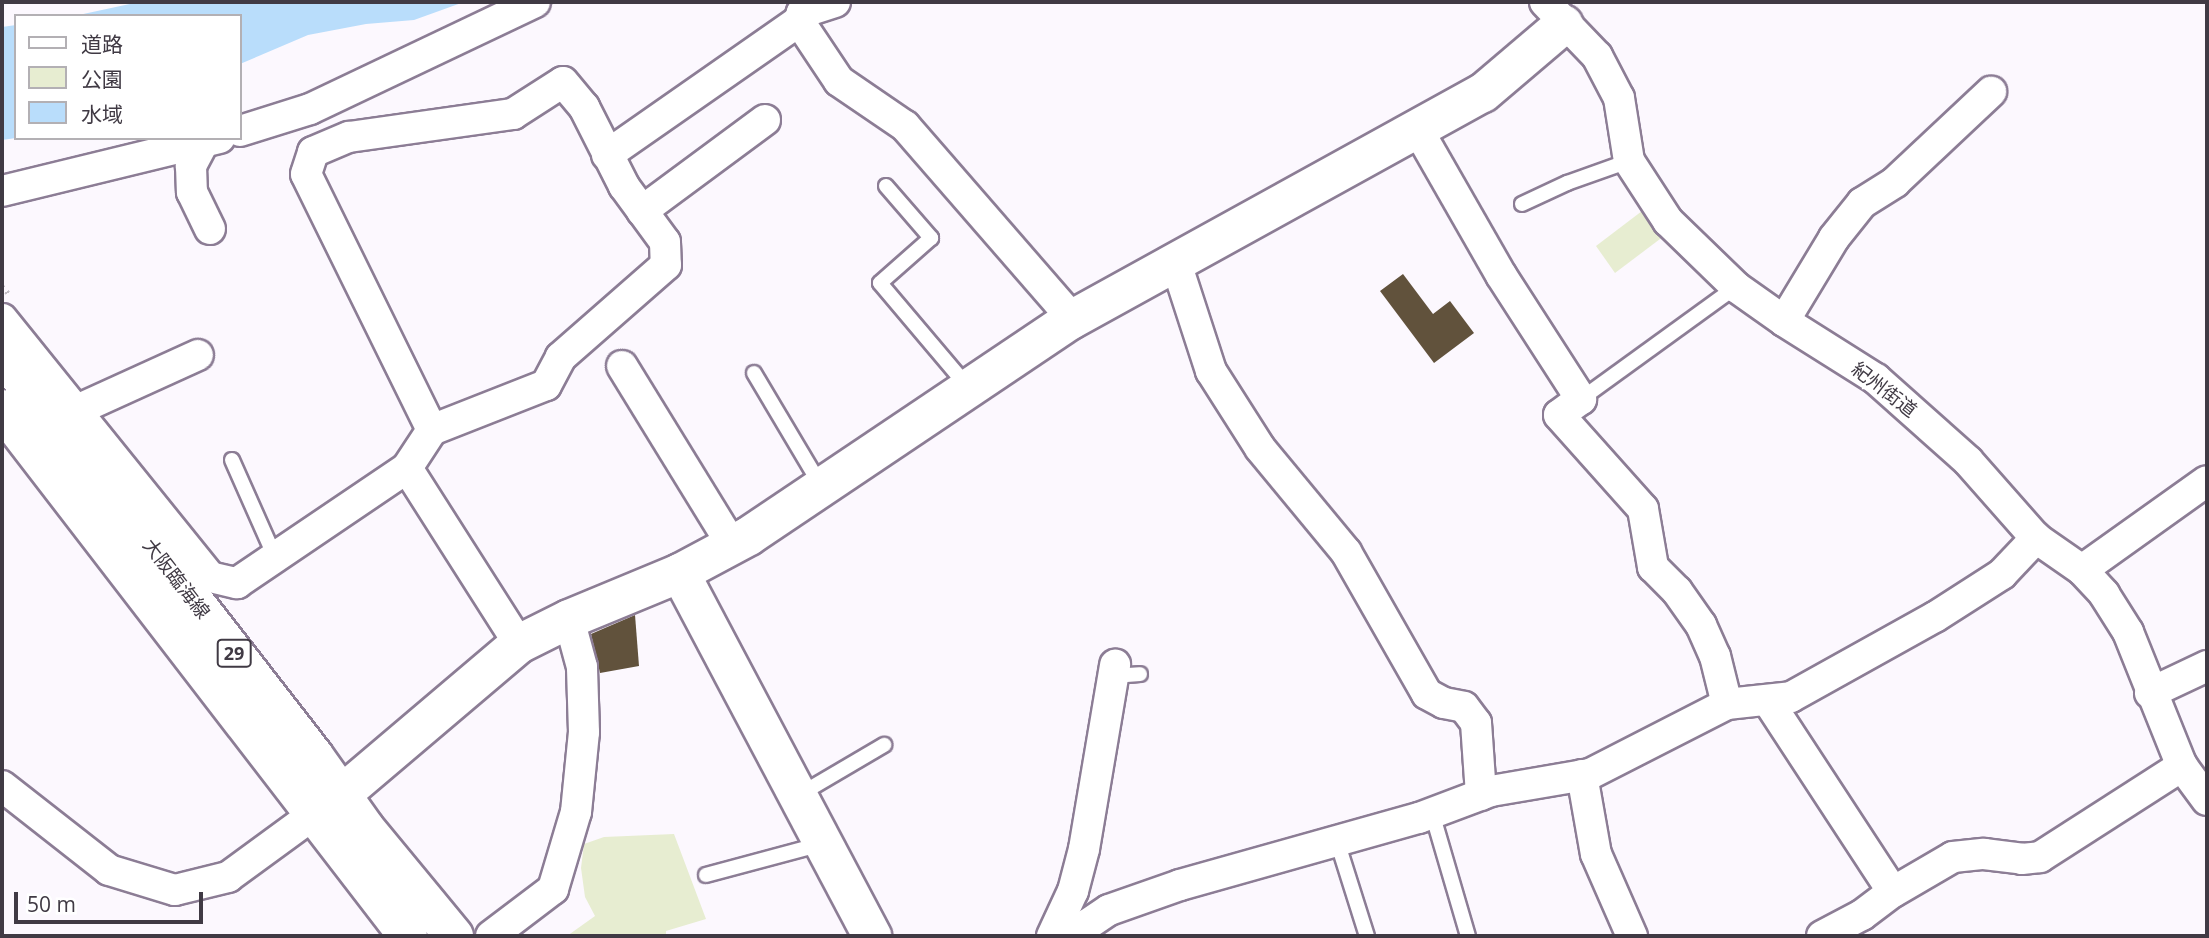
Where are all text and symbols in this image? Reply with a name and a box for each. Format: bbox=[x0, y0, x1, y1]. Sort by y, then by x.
legend bbox=[14, 14, 242, 140]
text: 道路 bbox=[81, 30, 123, 58]
text: 公園 bbox=[81, 65, 123, 93]
text: 水域 bbox=[81, 100, 123, 128]
street label: 紀州街道 bbox=[1847, 358, 1921, 422]
street label: 大阪臨海線 bbox=[138, 535, 214, 623]
road number: 29 bbox=[216, 638, 252, 668]
scale bar bbox=[18, 878, 206, 922]
text: 50 m bbox=[27, 890, 76, 918]

